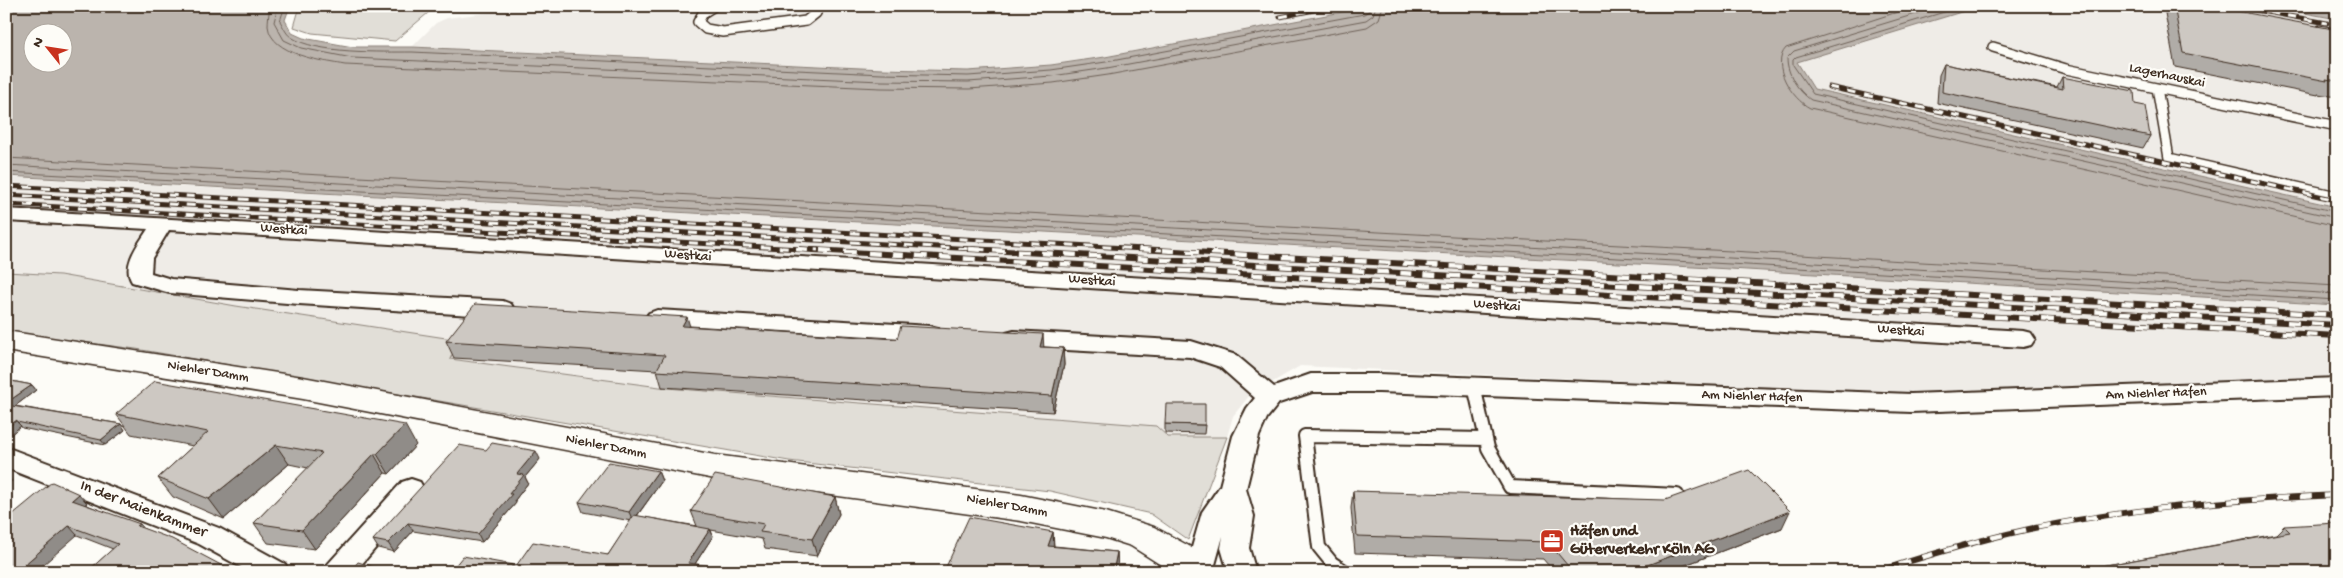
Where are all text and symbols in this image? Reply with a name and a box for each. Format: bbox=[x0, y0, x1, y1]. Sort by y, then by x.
north arrow bbox=[22, 22, 72, 72]
text: N bbox=[29, 35, 49, 51]
street label: Lagerhauskai bbox=[2128, 60, 2206, 92]
street label: Westkai bbox=[260, 220, 308, 240]
street label: Westkai bbox=[664, 246, 712, 266]
street label: Westkai bbox=[1068, 271, 1116, 291]
street label: Westkai bbox=[1473, 296, 1521, 316]
street label: Westkai bbox=[1877, 321, 1925, 341]
street label: Niehler Damm bbox=[166, 357, 250, 387]
street label: Am Niehler Hafen bbox=[2105, 384, 2207, 404]
street label: Am Niehler Hafen bbox=[1701, 387, 1803, 407]
street label: Niehler Damm bbox=[564, 431, 648, 463]
street label: In der Maienkammer bbox=[77, 477, 210, 543]
street label: Niehler Damm bbox=[965, 490, 1049, 522]
place label: Häfen und Güterverkehr Köln AG bbox=[1570, 522, 1715, 560]
office icon: Häfen und Güterverkehr Köln AG bbox=[1539, 528, 1565, 554]

